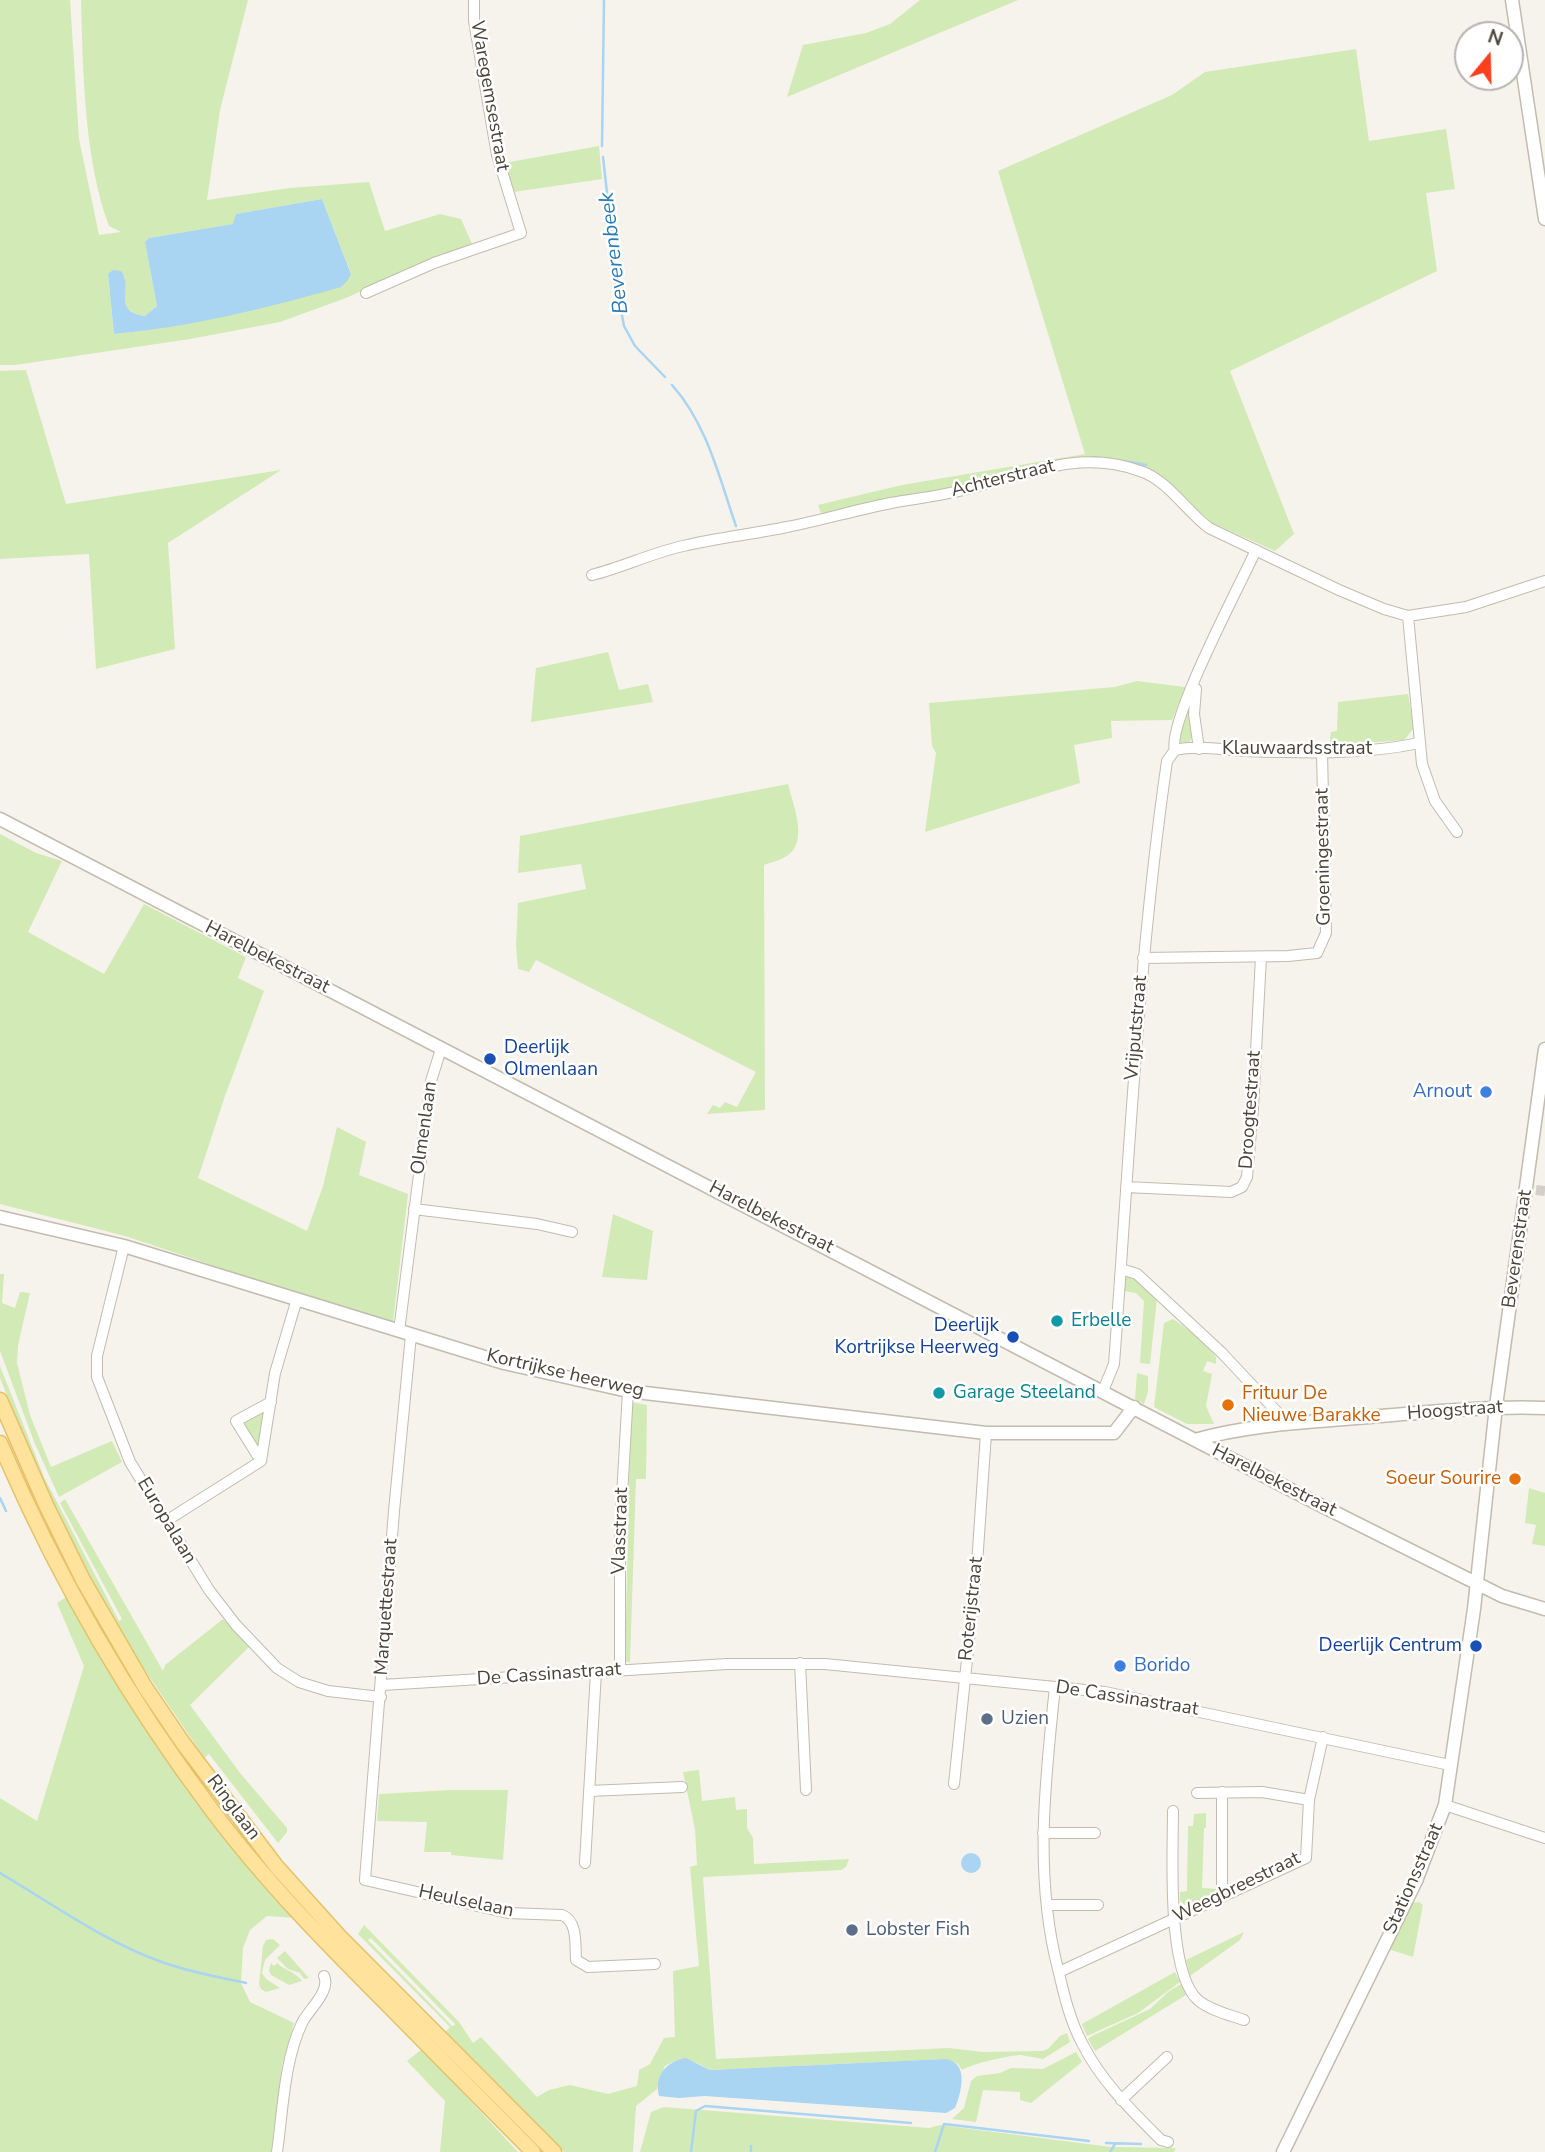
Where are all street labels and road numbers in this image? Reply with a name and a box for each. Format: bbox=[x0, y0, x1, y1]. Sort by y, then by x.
street label: Waregemsestraat bbox=[465, 19, 513, 173]
street label: Achterstraat bbox=[949, 455, 1057, 503]
street label: Klauwaardsstraat bbox=[1222, 738, 1372, 760]
street label: Groeningestraat bbox=[1311, 788, 1337, 926]
street label: Harelbekestraat bbox=[201, 917, 333, 999]
street label: Vrijputstraat bbox=[1121, 975, 1153, 1081]
street label: Droogtestraat bbox=[1235, 1050, 1267, 1170]
street label: Olmenlaan bbox=[407, 1080, 443, 1176]
street label: Harelbekestraat bbox=[705, 1177, 837, 1259]
street label: Beverenstraat bbox=[1498, 1188, 1538, 1310]
street label: Kortrijkse heerweg bbox=[484, 1345, 646, 1403]
street label: Hoogstraat bbox=[1406, 1396, 1504, 1426]
street label: Harelbekestraat bbox=[1208, 1440, 1340, 1522]
street label: Europalaan bbox=[131, 1474, 201, 1568]
street label: Vlasstraat bbox=[608, 1487, 634, 1575]
street label: Marquettestraat bbox=[371, 1538, 403, 1676]
street label: Roterijstraat bbox=[955, 1556, 989, 1662]
street label: De Cassinastraat bbox=[476, 1659, 622, 1691]
street label: De Cassinastraat bbox=[1054, 1676, 1200, 1722]
street label: Ringlaan bbox=[201, 1771, 265, 1845]
street label: Stationsstraat bbox=[1379, 1820, 1449, 1938]
street label: Weegbreestraat bbox=[1170, 1847, 1304, 1929]
street label: Heulselaan bbox=[416, 1881, 516, 1923]

